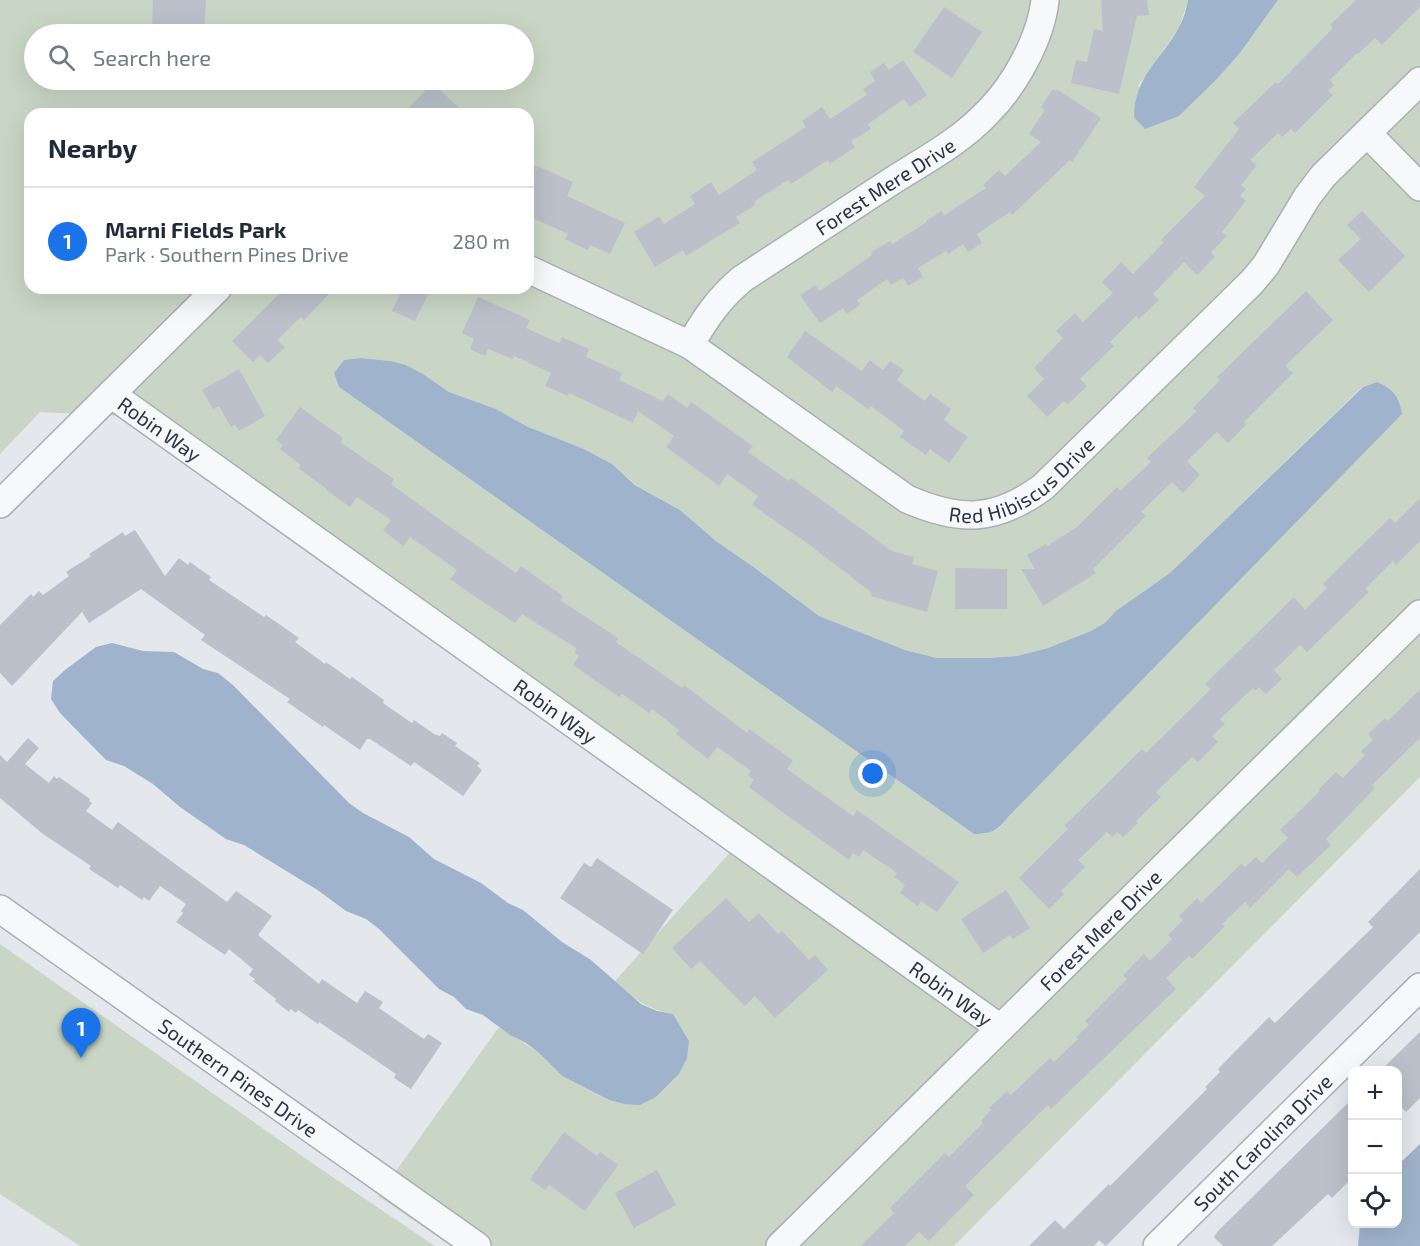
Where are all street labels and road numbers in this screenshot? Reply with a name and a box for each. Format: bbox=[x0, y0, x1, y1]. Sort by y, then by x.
street label: Forest Mere Drive bbox=[811, 132, 960, 240]
street label: Robin Way bbox=[114, 391, 206, 467]
street label: Red Hibiscus Drive bbox=[947, 432, 1099, 527]
street label: Robin Way bbox=[509, 673, 602, 749]
street label: Forest Mere Drive bbox=[1034, 865, 1166, 995]
street label: Robin Way bbox=[905, 956, 998, 1031]
street label: Southern Pines Drive bbox=[154, 1013, 323, 1142]
street label: South Carolina Drive bbox=[1188, 1069, 1337, 1216]

